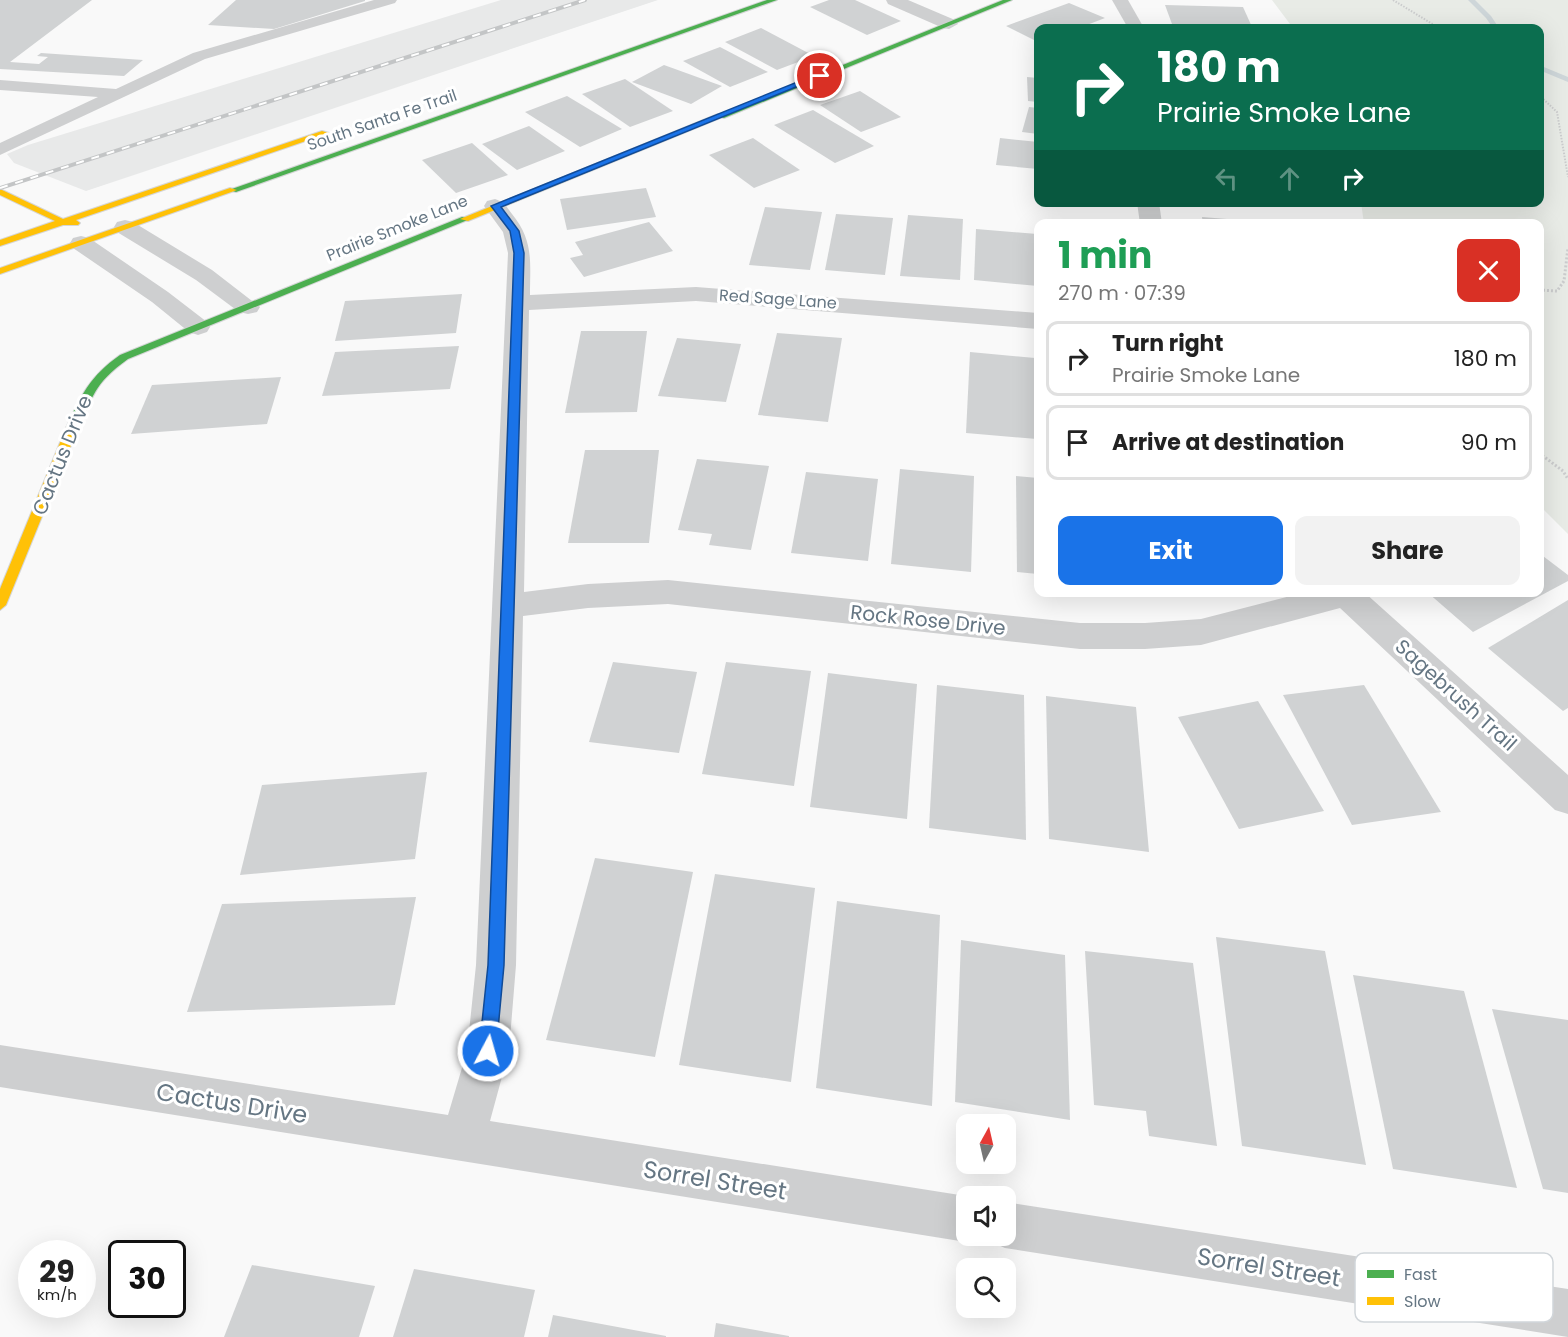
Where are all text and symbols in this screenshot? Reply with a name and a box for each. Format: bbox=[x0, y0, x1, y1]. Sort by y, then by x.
text: 180 m bbox=[1157, 38, 1281, 97]
icon: right bbox=[1058, 48, 1136, 126]
pin bbox=[794, 50, 845, 101]
icon: arrive bbox=[803, 59, 836, 92]
street label: South Santa Fe Trail bbox=[304, 84, 460, 156]
text: Prairie Smoke Lane bbox=[1157, 94, 1411, 131]
icon: left bbox=[1210, 162, 1243, 195]
icon: ahead bbox=[1273, 162, 1306, 195]
icon: right bbox=[1336, 162, 1369, 195]
street label: Prairie Smoke Lane bbox=[323, 189, 471, 267]
text: 1 min bbox=[1058, 230, 1152, 281]
button: close bbox=[1457, 239, 1520, 302]
text: 270 m · 07:39 bbox=[1058, 279, 1186, 307]
street label: Red Sage Lane bbox=[718, 283, 838, 315]
text: Turn right bbox=[1112, 328, 1223, 359]
icon: right bbox=[1061, 342, 1094, 375]
text: 180 m bbox=[1454, 343, 1517, 374]
text: Prairie Smoke Lane bbox=[1112, 361, 1300, 389]
street label: Cactus Drive bbox=[25, 391, 99, 519]
icon: arrive bbox=[1061, 426, 1094, 459]
text: Arrive at destination bbox=[1112, 427, 1344, 458]
text: 90 m bbox=[1461, 427, 1517, 458]
button: Exit bbox=[1058, 516, 1283, 585]
button: Share bbox=[1295, 516, 1520, 585]
street label: Rock Rose Drive bbox=[849, 598, 1007, 642]
street label: Sagebrush Trail bbox=[1389, 633, 1523, 757]
position arrow bbox=[456, 1019, 520, 1083]
street label: Cactus Drive bbox=[154, 1075, 310, 1131]
north arrow bbox=[956, 1114, 1016, 1174]
map controls bbox=[956, 1114, 1016, 1318]
street label: Sorrel Street bbox=[641, 1152, 789, 1208]
button: sound bbox=[956, 1186, 1016, 1246]
street label: Sorrel Street bbox=[1195, 1239, 1343, 1295]
speed limit sign: 30 bbox=[108, 1240, 186, 1318]
text: 29 bbox=[39, 1250, 75, 1293]
legend bbox=[1355, 1253, 1553, 1322]
button: search bbox=[956, 1258, 1016, 1318]
text: Fast bbox=[1404, 1263, 1437, 1286]
text: km/h bbox=[37, 1284, 77, 1305]
text: Slow bbox=[1404, 1290, 1441, 1313]

